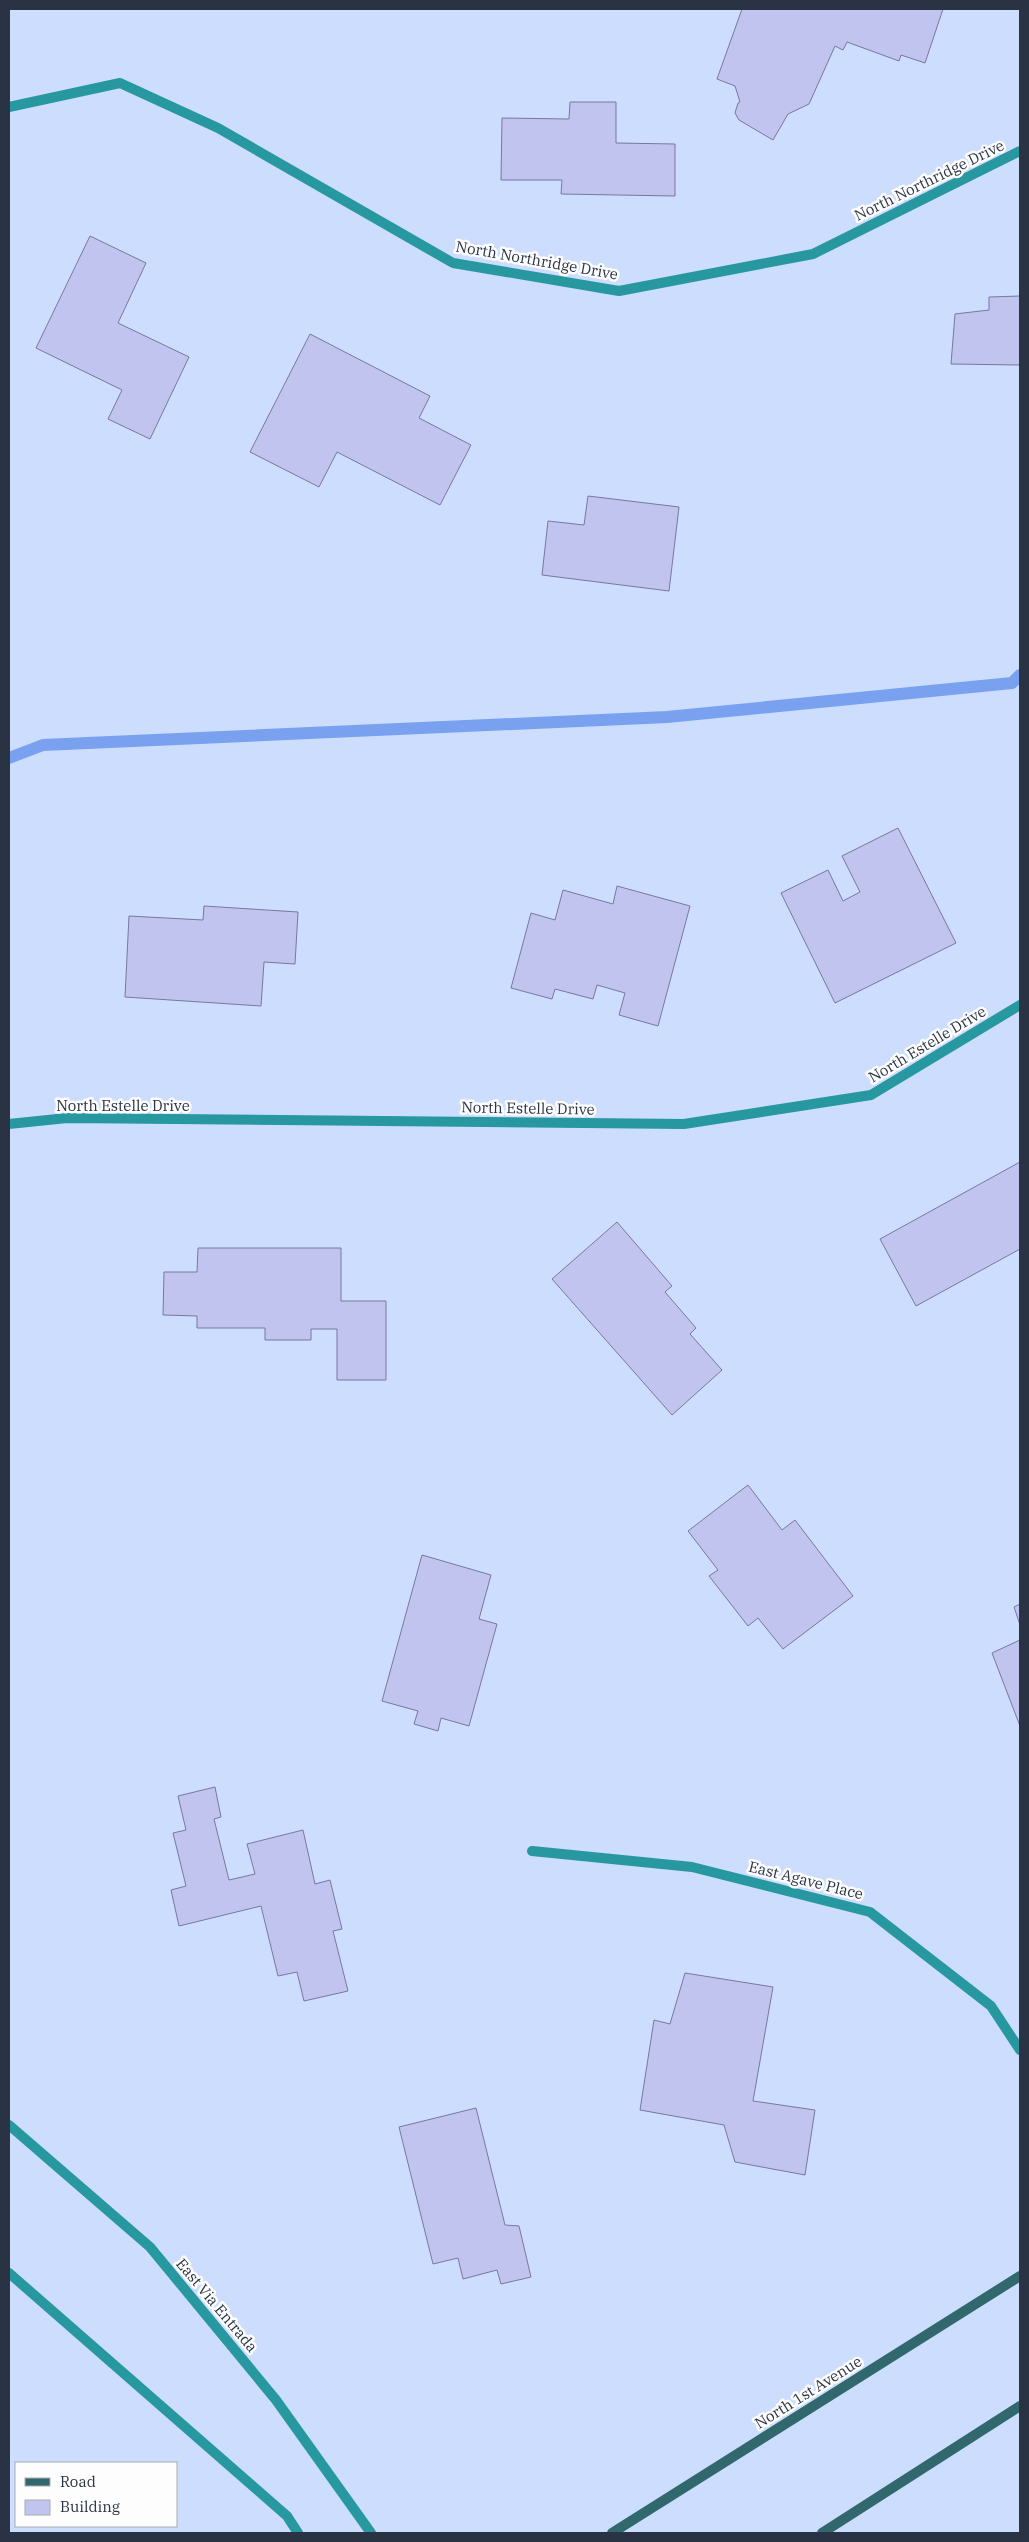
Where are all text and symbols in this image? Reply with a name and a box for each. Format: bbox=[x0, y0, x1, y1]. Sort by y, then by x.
street label: North Northridge Drive bbox=[851, 135, 1007, 225]
street label: North Northridge Drive bbox=[454, 236, 620, 284]
street label: North Estelle Drive bbox=[865, 1001, 989, 1087]
street label: North Estelle Drive bbox=[56, 1096, 190, 1115]
street label: North Estelle Drive bbox=[461, 1097, 595, 1119]
street label: East Agave Place bbox=[747, 1857, 865, 1903]
street label: East Via Entrada bbox=[172, 2254, 262, 2356]
street label: North 1st Avenue bbox=[751, 2351, 865, 2433]
legend bbox=[15, 2462, 178, 2527]
text: Road bbox=[60, 2472, 96, 2491]
text: Building bbox=[60, 2497, 120, 2516]

